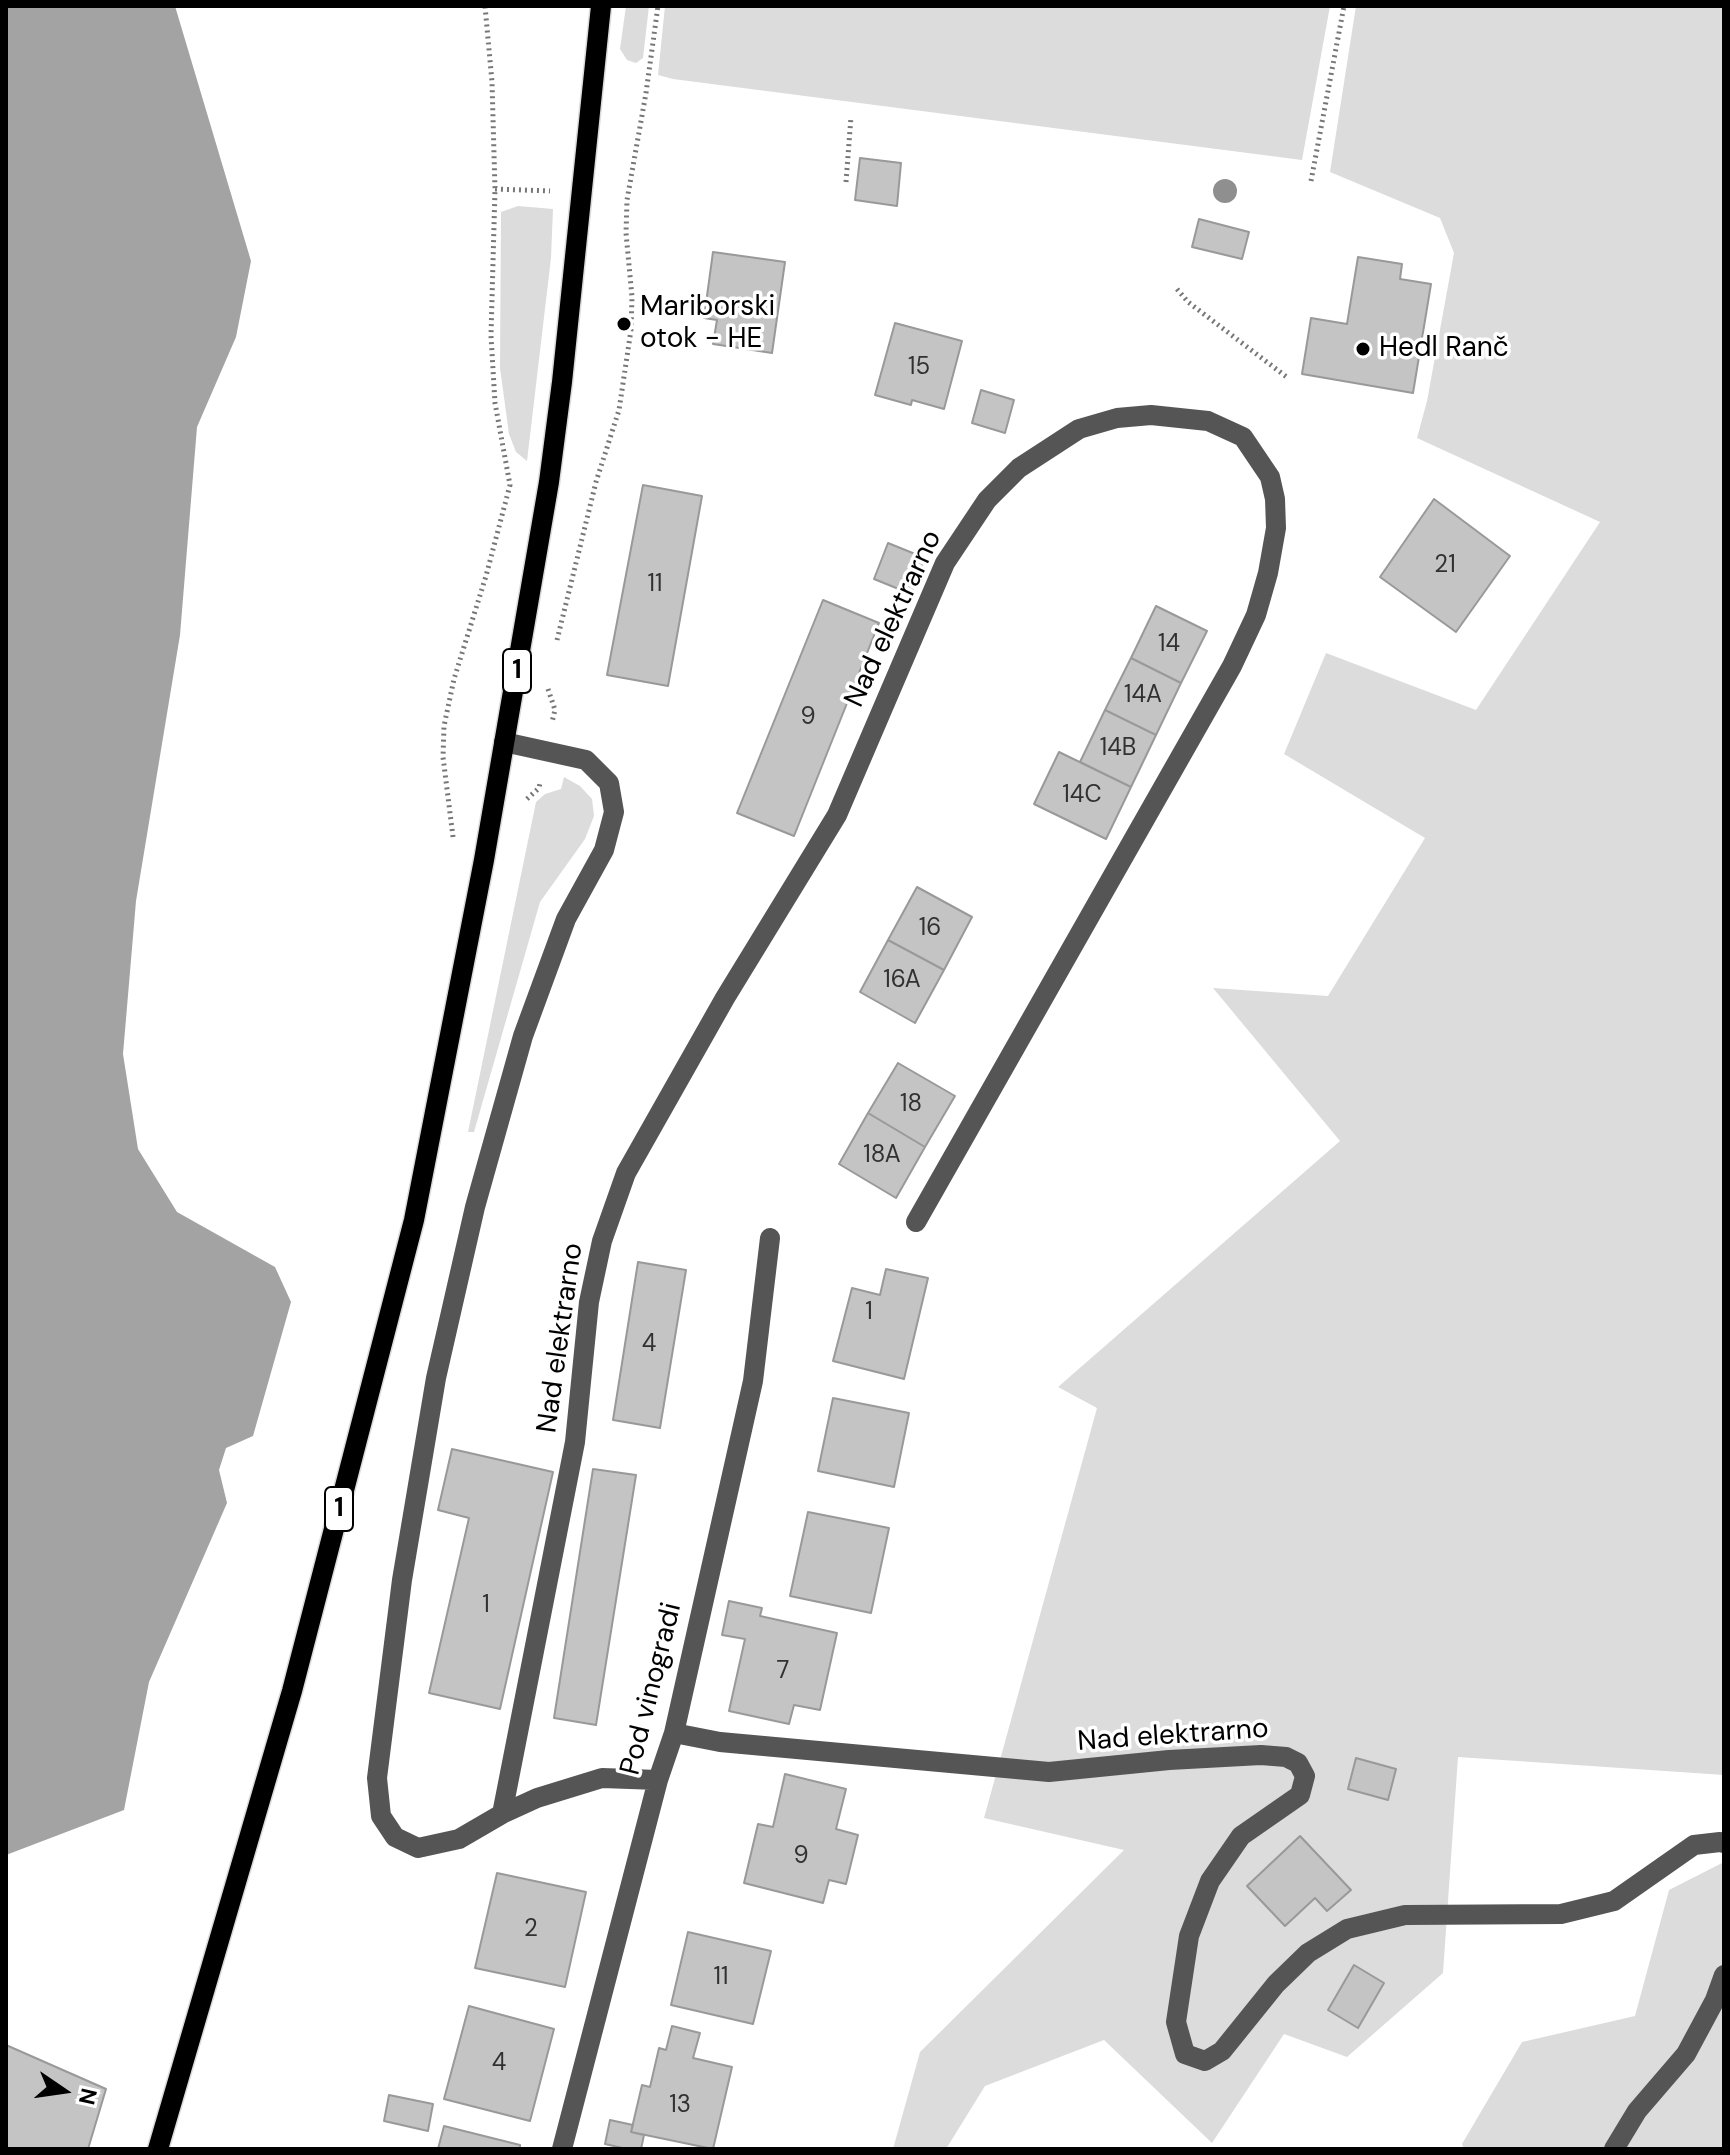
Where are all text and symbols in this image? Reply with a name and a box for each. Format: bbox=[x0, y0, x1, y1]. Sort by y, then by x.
place label: Mariborski otok - HE bbox=[640, 291, 775, 357]
marker: Mariborski otok - HE bbox=[615, 315, 633, 333]
place label: Hedl Ranč bbox=[1379, 332, 1509, 366]
marker: Hedl Ranč bbox=[1354, 340, 1372, 358]
house number: 15 bbox=[908, 354, 930, 382]
street label: Nad elektrarno bbox=[838, 525, 950, 713]
house number: 21 bbox=[1434, 552, 1456, 580]
house number: 11 bbox=[648, 571, 662, 599]
house number: 14 bbox=[1158, 631, 1180, 659]
road number: 1 bbox=[503, 649, 531, 693]
house number: 14A bbox=[1124, 682, 1162, 710]
house number: 9 bbox=[800, 704, 816, 732]
house number: 14B bbox=[1100, 735, 1136, 763]
house number: 14C bbox=[1062, 782, 1102, 810]
house number: 16 bbox=[919, 915, 941, 943]
house number: 16A bbox=[883, 967, 921, 995]
house number: 18 bbox=[900, 1091, 922, 1119]
house number: 18A bbox=[863, 1142, 901, 1170]
street label: Nad elektrarno bbox=[531, 1241, 591, 1435]
house number: 1 bbox=[865, 1299, 873, 1327]
house number: 4 bbox=[642, 1331, 656, 1359]
road number: 1 bbox=[325, 1487, 353, 1531]
house number: 1 bbox=[482, 1592, 490, 1620]
street label: Pod vinogradi bbox=[614, 1600, 690, 1778]
house number: 7 bbox=[777, 1658, 789, 1686]
street label: Nad elektrarno bbox=[1076, 1713, 1270, 1759]
house number: 9 bbox=[793, 1843, 809, 1871]
house number: 2 bbox=[524, 1916, 538, 1944]
house number: 11 bbox=[714, 1964, 728, 1992]
house number: 4 bbox=[492, 2050, 506, 2078]
north arrow bbox=[24, 2051, 104, 2131]
text: N bbox=[72, 2085, 104, 2108]
house number: 13 bbox=[669, 2092, 691, 2120]

